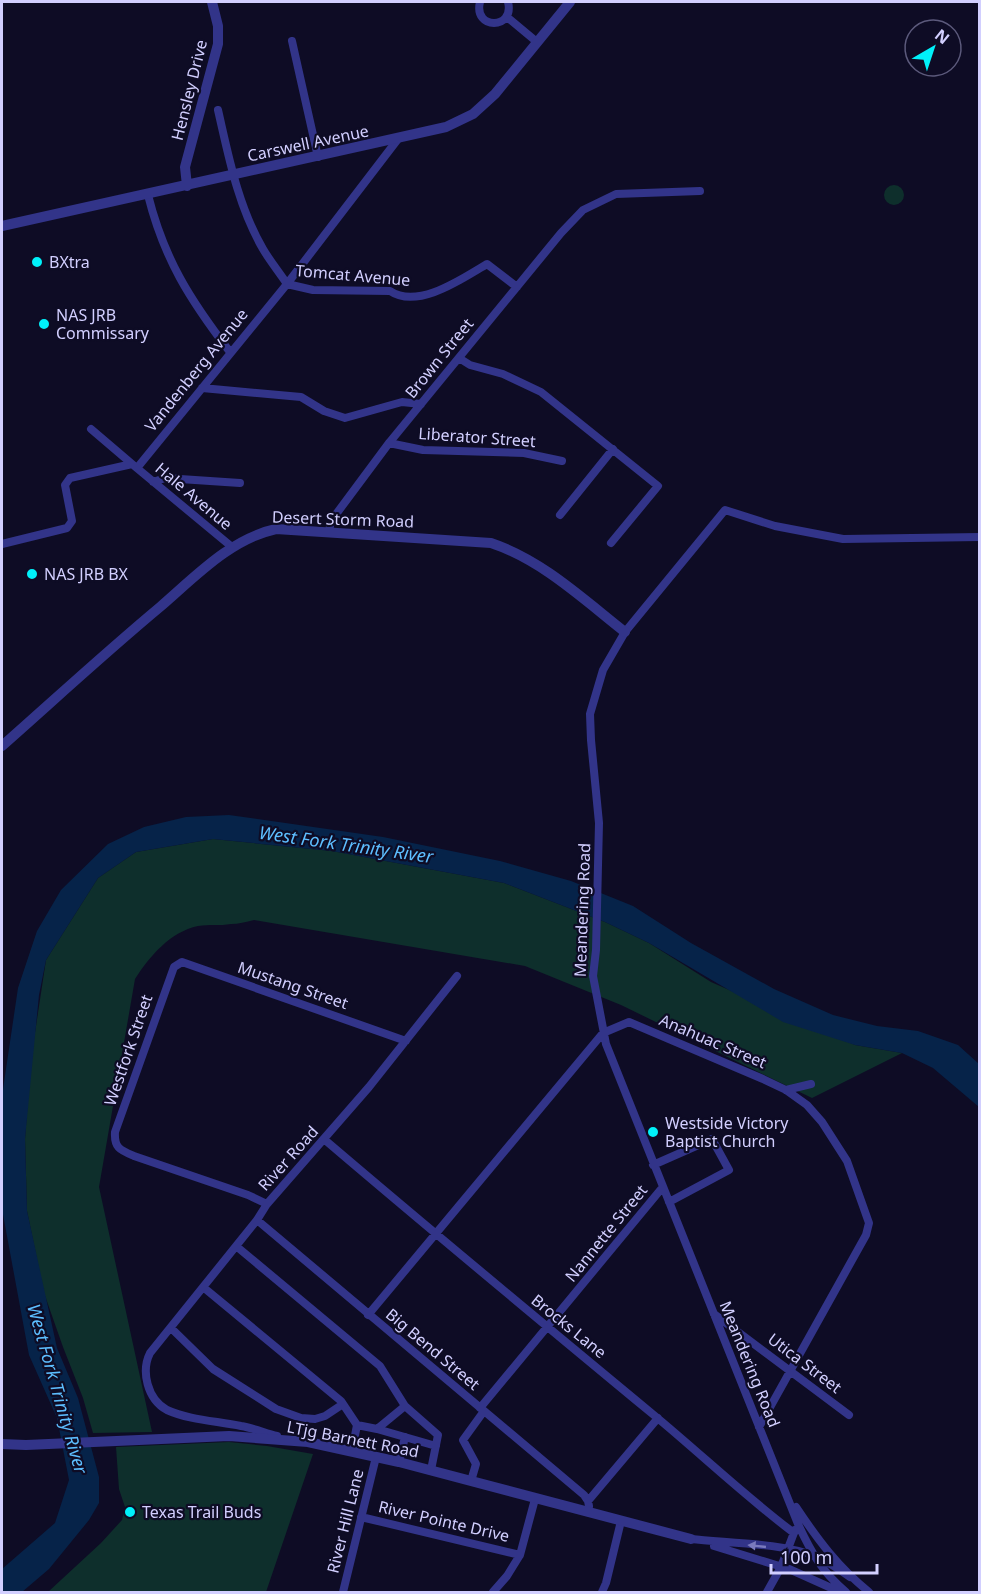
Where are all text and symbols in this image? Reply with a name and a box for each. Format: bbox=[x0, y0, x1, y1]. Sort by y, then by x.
north arrow bbox=[903, 18, 963, 78]
text: N bbox=[930, 24, 954, 49]
street label: Hensley Drive bbox=[166, 37, 212, 143]
street label: Carswell Avenue bbox=[245, 119, 371, 167]
place label: BXtra bbox=[49, 251, 90, 273]
marker: BXtra bbox=[30, 255, 44, 269]
street label: Tomcat Avenue bbox=[295, 259, 411, 291]
place label: NAS JRB Commissary bbox=[56, 304, 150, 344]
street label: Vandenberg Avenue bbox=[140, 304, 252, 436]
street label: Brown Street bbox=[400, 313, 478, 403]
marker: NAS JRB Commissary bbox=[37, 317, 51, 331]
street label: Liberator Street bbox=[418, 422, 537, 452]
street label: Hale Avenue bbox=[151, 457, 237, 535]
street label: Desert Storm Road bbox=[271, 506, 415, 532]
place label: NAS JRB BX bbox=[44, 563, 129, 585]
marker: NAS JRB BX bbox=[25, 567, 39, 581]
water label: West Fork Trinity River bbox=[258, 820, 436, 868]
street label: Meandering Road bbox=[569, 842, 595, 978]
street label: Mustang Street bbox=[235, 956, 351, 1014]
street label: Westfork Street bbox=[99, 991, 157, 1109]
street label: Anahuac Street bbox=[656, 1009, 770, 1074]
place label: Westside Victory Baptist Church bbox=[665, 1112, 789, 1152]
street label: River Road bbox=[253, 1121, 323, 1195]
marker: Westside Victory Baptist Church bbox=[646, 1125, 660, 1139]
street label: Nannette Street bbox=[560, 1180, 652, 1286]
street label: Brocks Lane bbox=[527, 1289, 611, 1363]
street label: Meandering Road bbox=[715, 1298, 785, 1430]
water label: West Fork Trinity River bbox=[22, 1301, 94, 1477]
street label: Big Bend Street bbox=[381, 1303, 485, 1395]
street label: Utica Street bbox=[764, 1328, 847, 1398]
street label: LTjg Barnett Road bbox=[285, 1415, 421, 1463]
street label: River Hill Lane bbox=[321, 1467, 369, 1575]
street label: River Pointe Drive bbox=[376, 1495, 512, 1547]
place label: Texas Trail Buds bbox=[142, 1501, 261, 1523]
marker: Texas Trail Buds bbox=[123, 1505, 137, 1519]
scale bar bbox=[771, 1537, 878, 1575]
one-way arrow bbox=[747, 1541, 766, 1551]
text: 100 m bbox=[780, 1545, 832, 1569]

